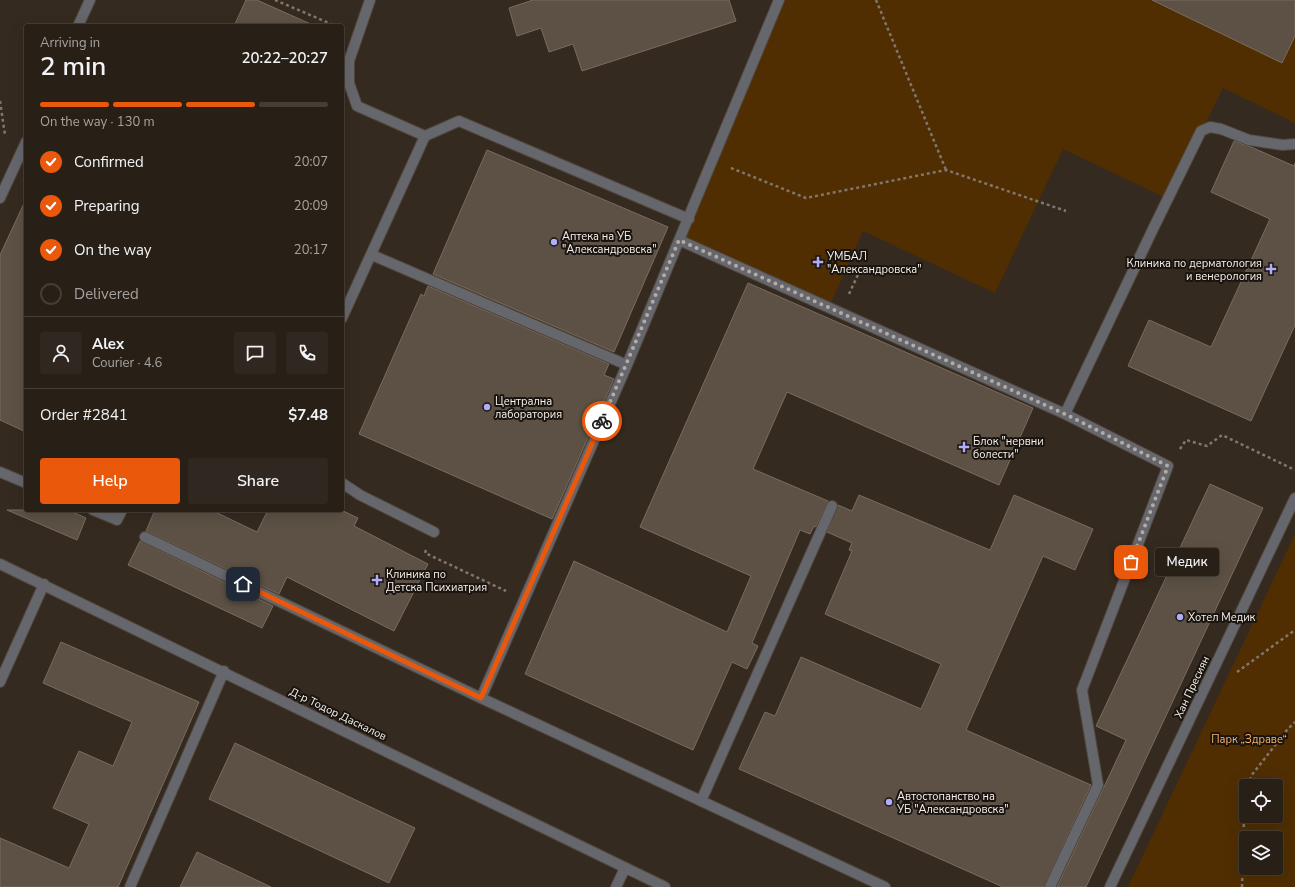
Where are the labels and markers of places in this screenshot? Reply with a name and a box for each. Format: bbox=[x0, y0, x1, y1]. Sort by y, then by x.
place label: Аптека на УБ "Александровска" bbox=[562, 229, 656, 257]
marker: Аптека на УБ "Александровска" bbox=[549, 237, 559, 247]
place label: УМБАЛ "Александровска" bbox=[826, 249, 921, 277]
marker: УМБАЛ "Александровска" bbox=[812, 256, 824, 268]
place label: Клиника по дерматология и венерология bbox=[1126, 256, 1262, 284]
marker: Клиника по дерматология и венерология bbox=[1265, 263, 1277, 275]
place label: Централна лаборатория bbox=[495, 394, 562, 422]
marker: Централна лаборатория bbox=[482, 402, 492, 412]
place label: Блок "нервни болести" bbox=[973, 434, 1044, 462]
marker: Блок "нервни болести" bbox=[958, 441, 970, 453]
pin bbox=[1114, 545, 1148, 579]
callout: Медик bbox=[1155, 548, 1219, 576]
pin bbox=[226, 567, 260, 601]
place label: Клиника по Детска Психиатрия bbox=[386, 567, 487, 595]
marker: Клиника по Детска Психиатрия bbox=[371, 574, 383, 586]
place label: Хотел Медик bbox=[1188, 610, 1256, 625]
marker: Хотел Медик bbox=[1175, 612, 1185, 622]
place label: Автостопанство на УБ "Александровска" bbox=[896, 789, 1009, 817]
marker: Автостопанство на УБ "Александровска" bbox=[884, 797, 894, 807]

